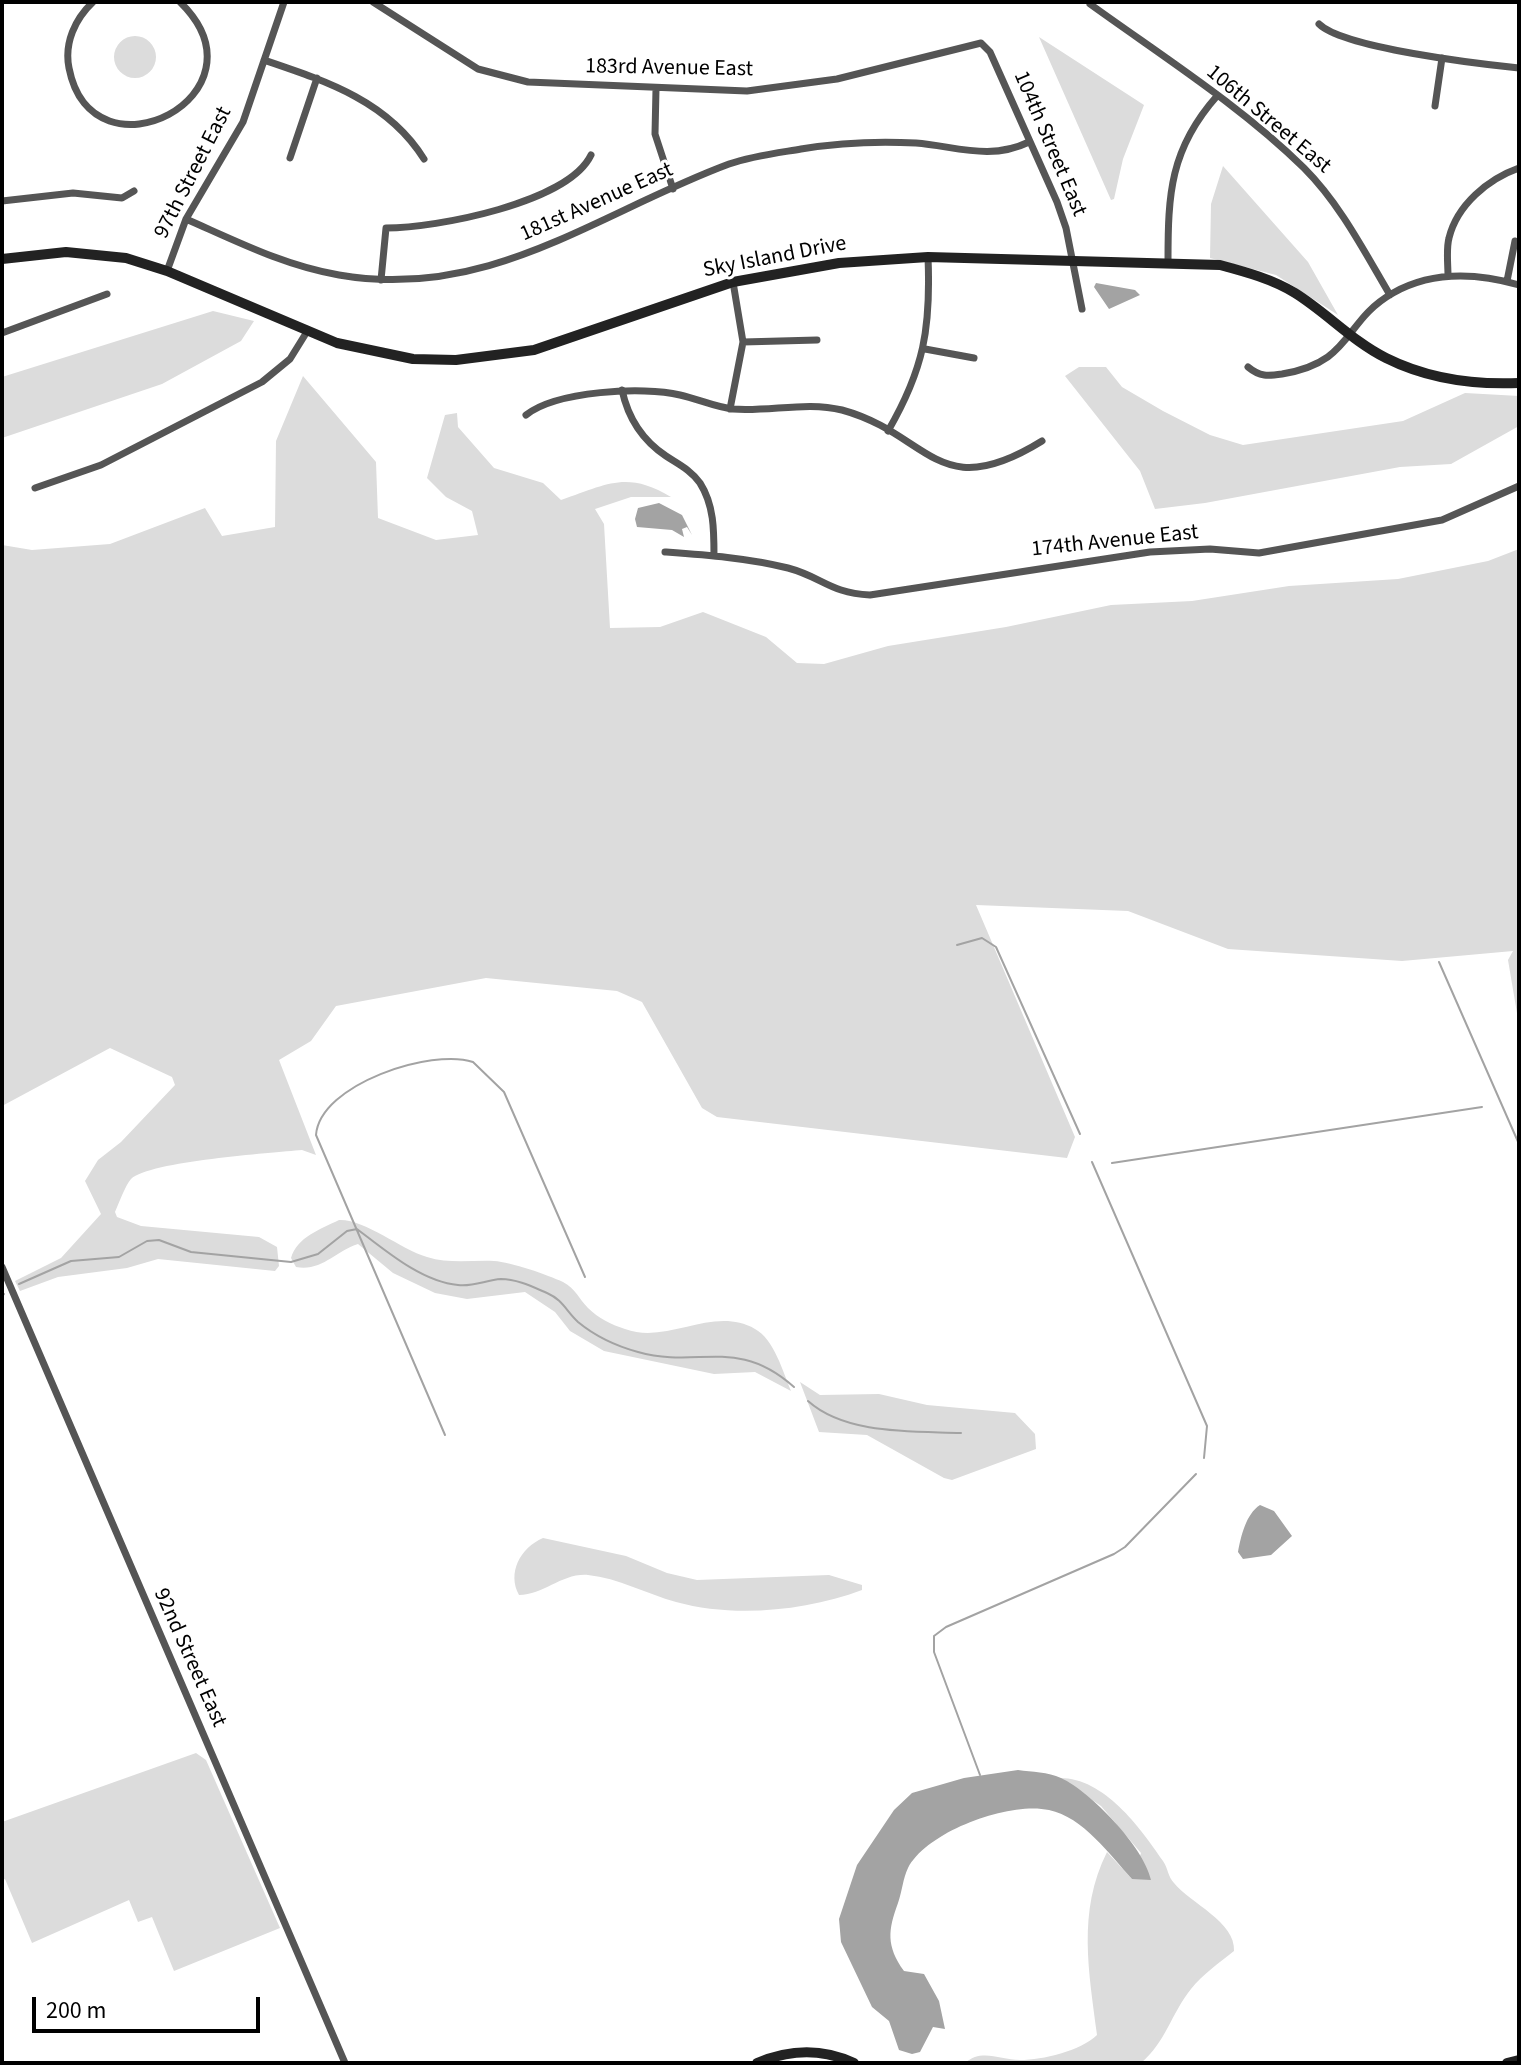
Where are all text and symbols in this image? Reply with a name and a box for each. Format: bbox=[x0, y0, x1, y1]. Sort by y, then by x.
street label: 183rd Avenue East bbox=[585, 54, 753, 84]
street label: 106th Street East bbox=[1200, 60, 1336, 180]
street label: 104th Street East bbox=[1007, 67, 1091, 221]
street label: 97th Street East bbox=[150, 103, 238, 243]
street label: 181st Avenue East bbox=[516, 157, 678, 249]
street label: Sky Island Drive bbox=[701, 231, 849, 285]
street label: 174th Avenue East bbox=[1030, 520, 1200, 564]
street label: 92nd Street East bbox=[147, 1585, 231, 1731]
scale bar bbox=[36, 1981, 264, 2031]
text: 200 m bbox=[46, 1993, 106, 2028]

